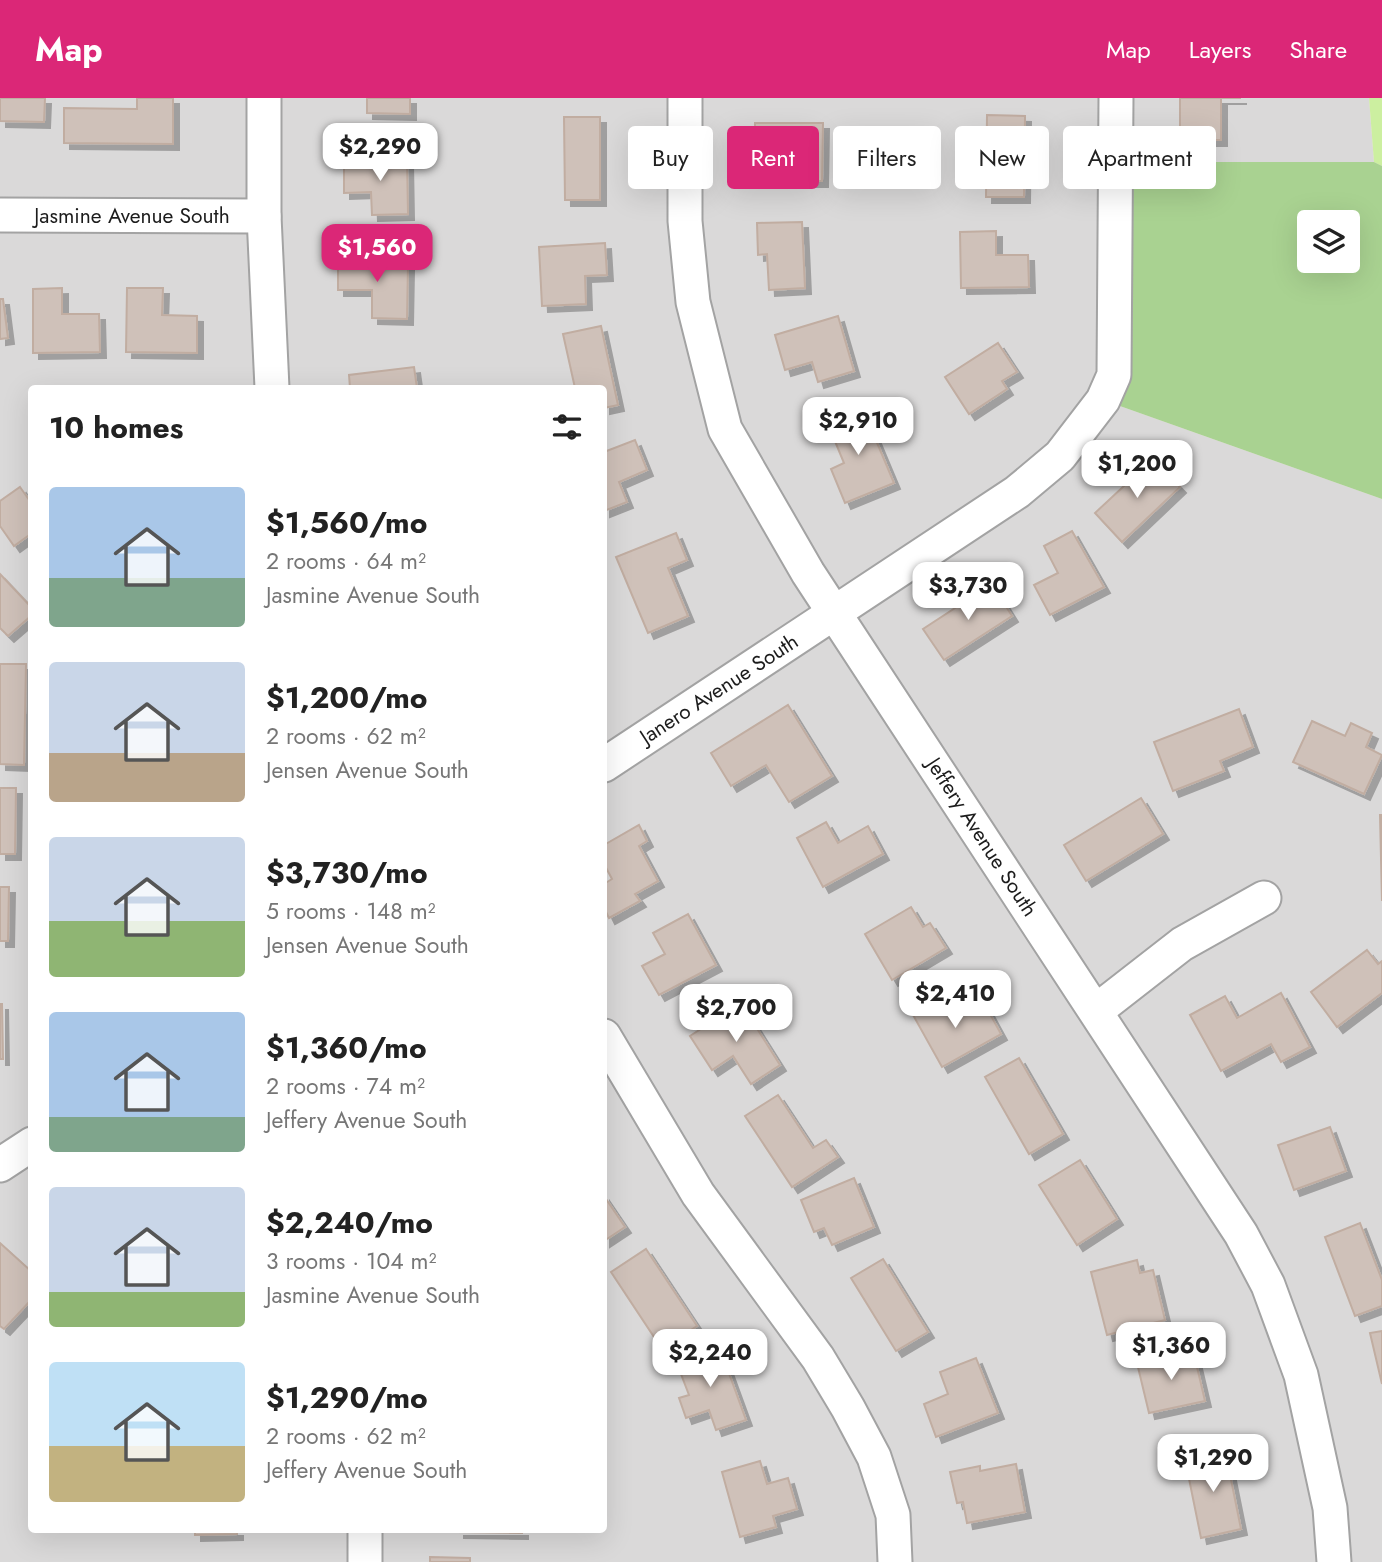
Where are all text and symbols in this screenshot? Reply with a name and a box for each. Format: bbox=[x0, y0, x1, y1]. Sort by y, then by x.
text: Map bbox=[35, 26, 103, 73]
text: Map bbox=[1106, 32, 1151, 67]
text: Layers bbox=[1189, 32, 1251, 67]
text: Share bbox=[1289, 32, 1347, 67]
pin: $2,290 bbox=[323, 123, 437, 183]
chip: Buy bbox=[628, 126, 713, 189]
chip: Rent bbox=[727, 126, 819, 189]
chip: Filters bbox=[833, 126, 941, 189]
chip: New bbox=[955, 126, 1049, 189]
chip: Apartment bbox=[1063, 126, 1216, 189]
text: $2,290 bbox=[339, 129, 421, 163]
street label: Jasmine Avenue South bbox=[31, 201, 230, 231]
map controls bbox=[1297, 210, 1360, 273]
button: layers bbox=[1297, 210, 1360, 273]
pin: $1,560 bbox=[320, 225, 434, 284]
text: $1,560 bbox=[338, 230, 416, 264]
pin: $2,910 bbox=[801, 398, 915, 457]
text: $2,910 bbox=[818, 403, 898, 437]
text: 10 homes bbox=[49, 406, 183, 449]
icon: filters bbox=[548, 408, 586, 446]
pin: $1,200 bbox=[1080, 440, 1194, 500]
text: $1,200 bbox=[1097, 446, 1177, 480]
text: $1,560/mo bbox=[266, 501, 427, 544]
icon: home bbox=[105, 515, 189, 599]
text: 2 rooms · 64 m² bbox=[266, 544, 426, 578]
pin: $3,730 bbox=[911, 562, 1025, 622]
text: $3,730 bbox=[928, 568, 1008, 602]
text: Jasmine Avenue South bbox=[266, 578, 480, 612]
street label: Janero Avenue South bbox=[631, 626, 804, 753]
text: $1,200/mo bbox=[266, 676, 428, 719]
icon: home bbox=[105, 690, 189, 774]
text: 2 rooms · 62 m² bbox=[266, 719, 426, 753]
street label: Jeffery Avenue South bbox=[918, 749, 1045, 922]
text: Jensen Avenue South bbox=[266, 753, 469, 787]
text: $3,730/mo bbox=[266, 851, 428, 894]
icon: home bbox=[105, 865, 189, 949]
text: 5 rooms · 148 m² bbox=[266, 894, 436, 928]
text: Jensen Avenue South bbox=[266, 928, 469, 962]
pin: $2,410 bbox=[898, 970, 1012, 1030]
text: $2,410 bbox=[915, 976, 995, 1010]
pin: $2,700 bbox=[679, 984, 793, 1044]
text: $2,700 bbox=[695, 990, 777, 1024]
text: $1,360/mo bbox=[266, 1026, 427, 1069]
icon: home bbox=[105, 1040, 189, 1124]
text: 2 rooms · 74 m² bbox=[266, 1069, 425, 1103]
text: Jeffery Avenue South bbox=[266, 1103, 467, 1137]
text: $2,240/mo bbox=[266, 1201, 433, 1244]
icon: home bbox=[105, 1215, 189, 1299]
text: 3 rooms · 104 m² bbox=[266, 1244, 436, 1278]
text: Jasmine Avenue South bbox=[266, 1278, 480, 1312]
pin: $1,360 bbox=[1114, 1322, 1228, 1382]
text: $1,360 bbox=[1132, 1328, 1210, 1362]
pin: $2,240 bbox=[653, 1330, 767, 1389]
text: $2,240 bbox=[668, 1335, 752, 1369]
text: $1,290/mo bbox=[266, 1376, 428, 1419]
icon: home bbox=[105, 1390, 189, 1474]
text: 2 rooms · 62 m² bbox=[266, 1419, 426, 1453]
pin: $1,290 bbox=[1156, 1434, 1270, 1494]
text: $1,290 bbox=[1173, 1440, 1253, 1474]
text: Jeffery Avenue South bbox=[266, 1453, 467, 1487]

